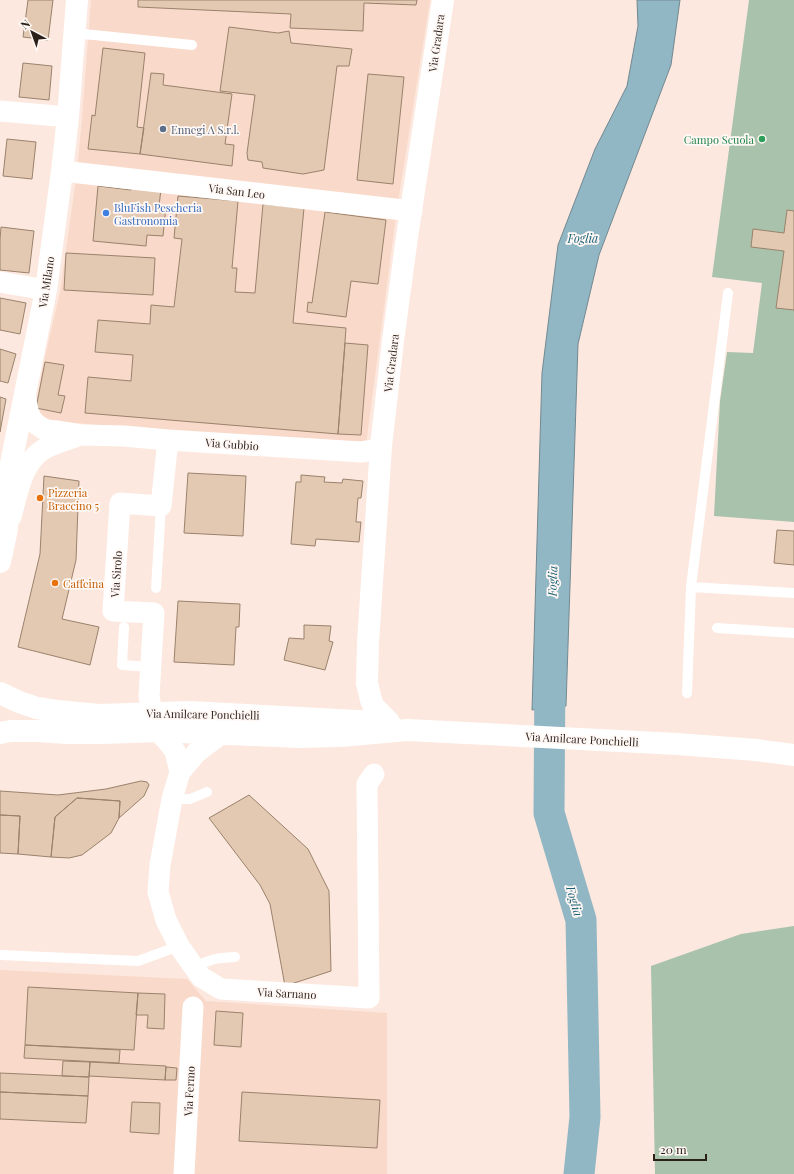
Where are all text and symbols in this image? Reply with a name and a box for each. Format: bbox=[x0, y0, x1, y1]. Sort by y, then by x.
north arrow bbox=[12, 12, 52, 52]
street label: Via Gradara bbox=[424, 13, 448, 74]
text: N bbox=[17, 16, 33, 32]
place label: Ennegi A S.r.l. bbox=[171, 122, 240, 137]
marker: Ennegi A S.r.l. bbox=[158, 124, 168, 134]
place label: Campo Scuola bbox=[684, 132, 755, 147]
marker: Campo Scuola bbox=[757, 134, 767, 144]
street label: Via San Leo bbox=[207, 180, 266, 202]
place label: BluFish Pescheria Gastronomia bbox=[114, 200, 202, 228]
marker: BluFish Pescheria Gastronomia bbox=[101, 208, 111, 218]
water label: Foglia bbox=[567, 230, 598, 246]
street label: Via Milano bbox=[34, 255, 57, 310]
street label: Via Gradara bbox=[380, 333, 402, 394]
street label: Via Gubbio bbox=[204, 435, 259, 453]
place label: Pizzeria Braccino 5 bbox=[48, 485, 99, 513]
marker: Pizzeria Braccino 5 bbox=[35, 493, 45, 503]
street label: Via Sirolo bbox=[107, 550, 125, 599]
water label: Foglia bbox=[544, 565, 560, 598]
place label: Caffeina bbox=[63, 576, 104, 591]
marker: Caffeina bbox=[50, 578, 60, 588]
street label: Via Amilcare Ponchielli bbox=[145, 705, 260, 722]
street label: Via Amilcare Ponchielli bbox=[524, 728, 639, 749]
water label: Foglia bbox=[563, 883, 587, 918]
street label: Via Sarnano bbox=[256, 984, 317, 1002]
street label: Via Fermo bbox=[180, 1066, 198, 1117]
scale bar bbox=[654, 1136, 706, 1162]
text: 20 m bbox=[660, 1141, 687, 1157]

